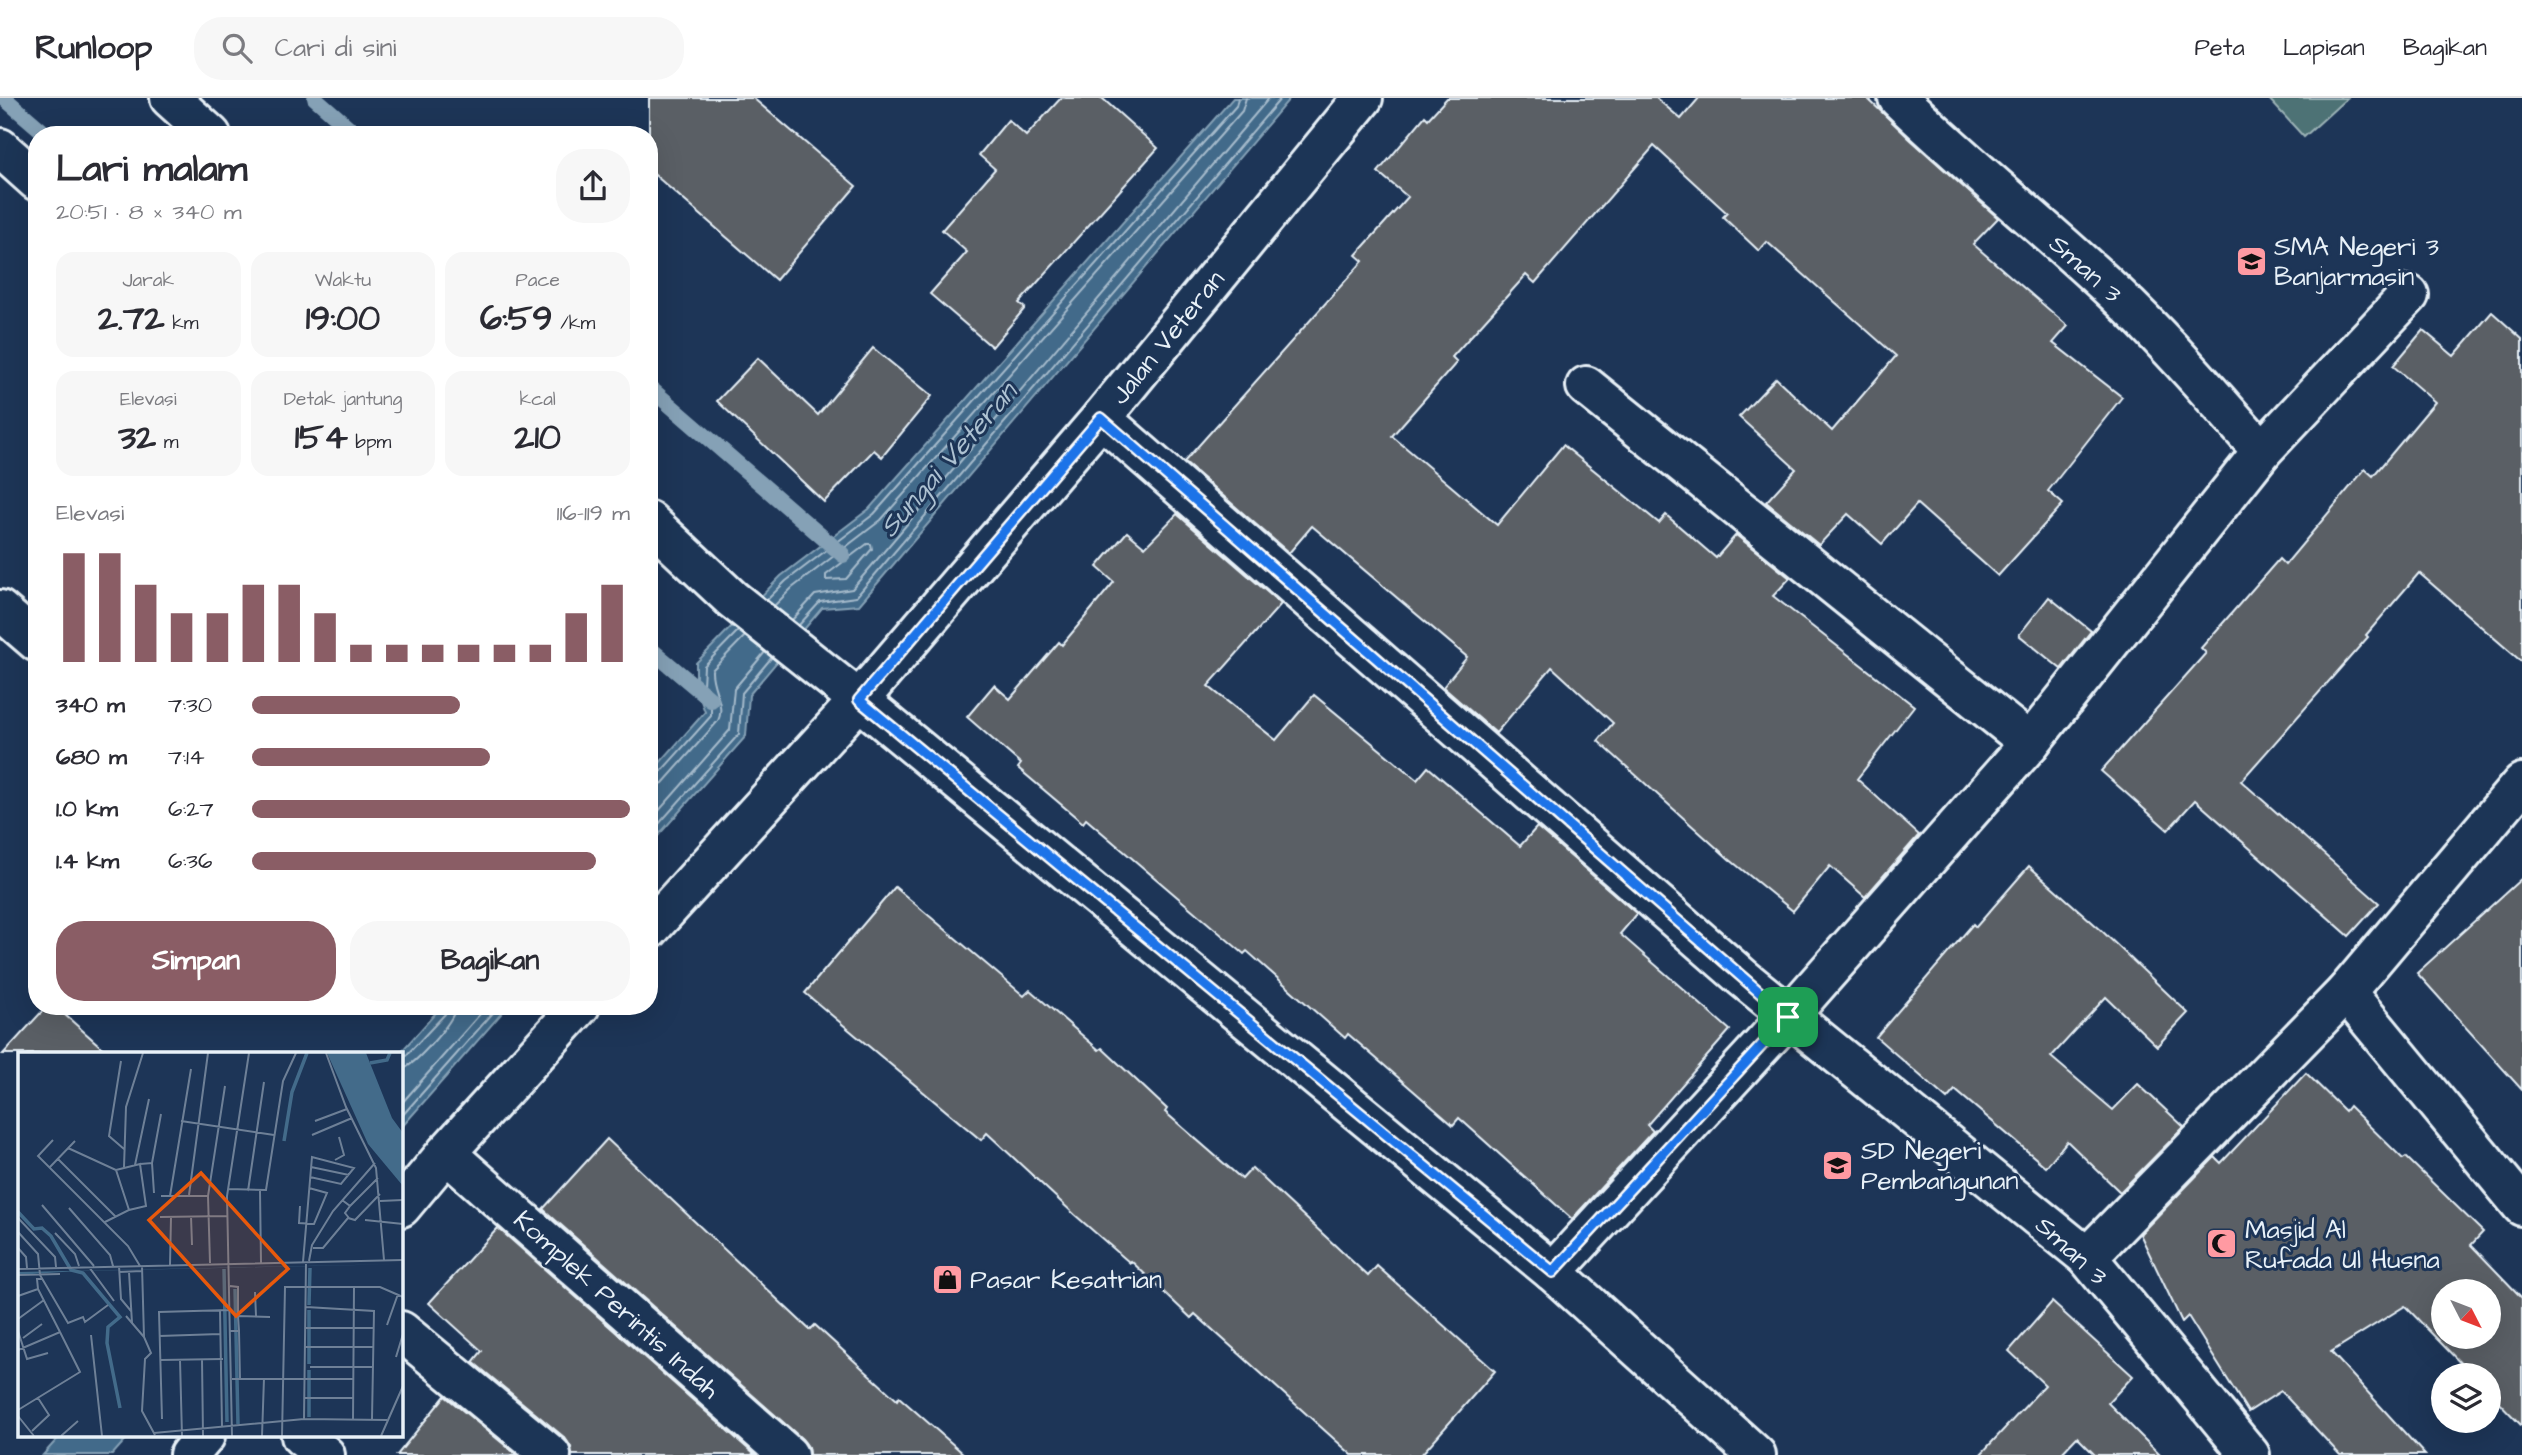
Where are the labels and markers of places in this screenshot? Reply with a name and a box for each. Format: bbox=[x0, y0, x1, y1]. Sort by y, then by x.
place label: SMA Negeri 3 Banjarmasin bbox=[2274, 229, 2439, 295]
school or university icon: SMA Negeri 3 Banjarmasin bbox=[2234, 244, 2268, 278]
pin bbox=[1758, 987, 1818, 1047]
place label: SD Negeri Pembangunan bbox=[1861, 1133, 2019, 1201]
school or university icon: SD Negeri Pembangunan bbox=[1821, 1148, 1855, 1182]
place label: Masjid Al Rufada Ul Husna bbox=[2245, 1212, 2440, 1278]
mosque icon: Masjid Al Rufada Ul Husna bbox=[2205, 1227, 2239, 1261]
shop icon: Pasar Kesatrian bbox=[930, 1262, 964, 1296]
place label: Pasar Kesatrian bbox=[970, 1262, 1162, 1298]

